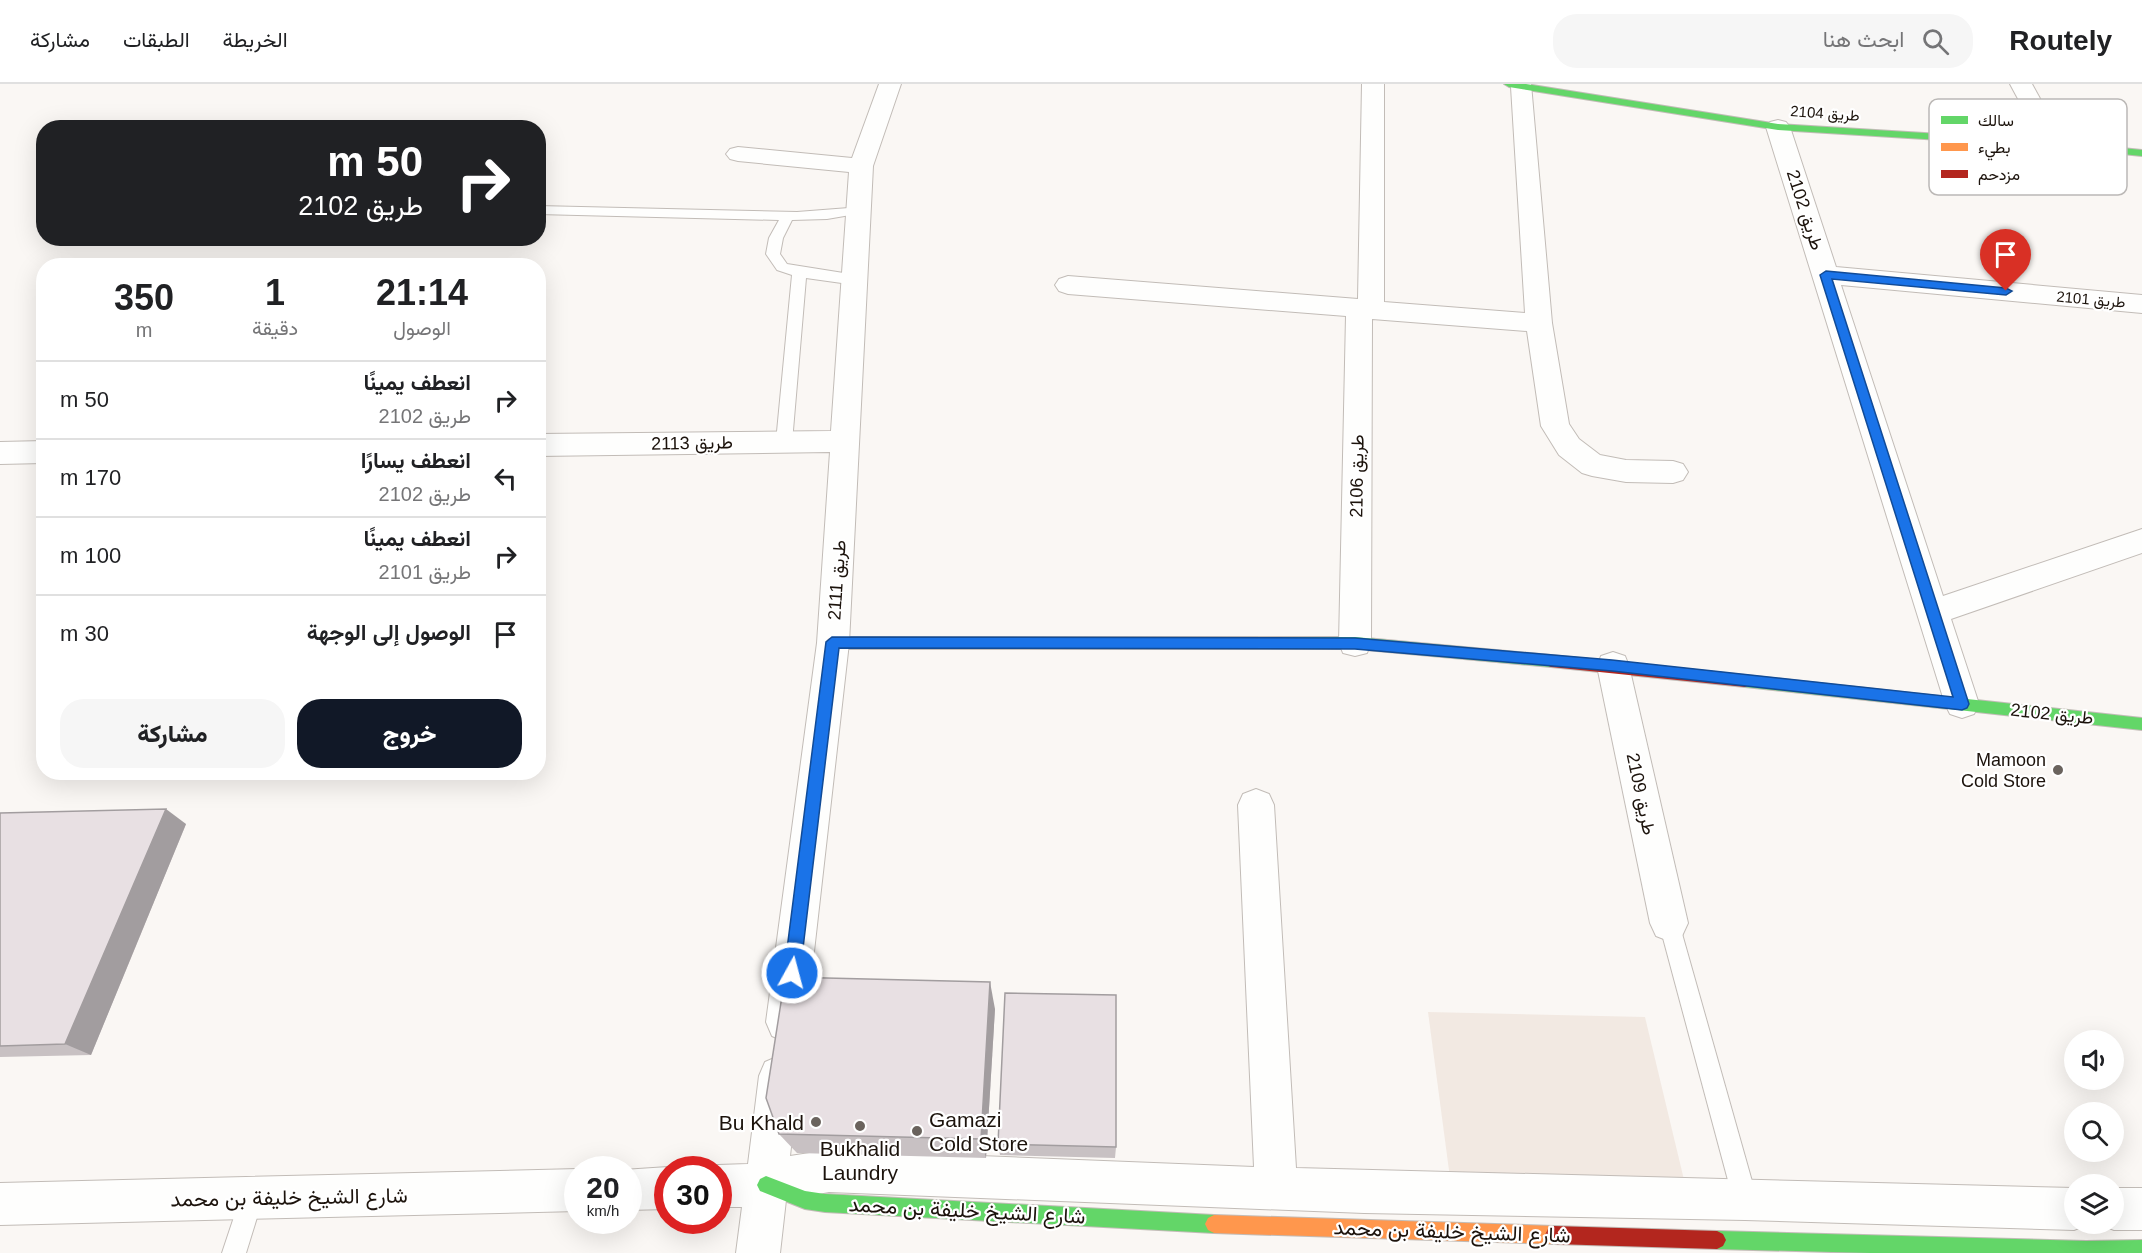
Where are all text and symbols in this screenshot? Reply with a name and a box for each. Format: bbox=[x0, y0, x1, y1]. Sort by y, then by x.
search box bbox=[1553, 14, 1973, 68]
icon: search bbox=[1919, 25, 1952, 58]
text: Routely bbox=[2009, 25, 2112, 56]
text: ابحث هنا bbox=[1823, 27, 1904, 52]
text: مشاركة bbox=[30, 28, 90, 51]
text: الطبقات bbox=[123, 28, 190, 51]
text: الخريطة bbox=[223, 28, 288, 51]
legend bbox=[1929, 99, 2127, 195]
street label: طريق 2104 bbox=[1790, 102, 1860, 126]
text: سالك bbox=[1978, 112, 2014, 129]
text: 50 m bbox=[327, 138, 423, 185]
text: بطيء bbox=[1978, 139, 2010, 161]
icon: right bbox=[444, 144, 522, 222]
text: مزدحم bbox=[1978, 166, 2020, 185]
street label: طريق 2102 bbox=[1782, 167, 1827, 253]
text: طريق 2102 bbox=[298, 191, 423, 221]
pin bbox=[1980, 229, 2031, 291]
icon: arrive bbox=[1989, 238, 2022, 271]
text: 1 bbox=[265, 272, 285, 313]
text: 21:14 bbox=[376, 272, 468, 313]
text: 350 bbox=[114, 277, 174, 318]
street label: طريق 2101 bbox=[2056, 288, 2127, 313]
text: دقيقة bbox=[252, 317, 298, 339]
text: الوصول bbox=[393, 317, 451, 339]
text: m bbox=[136, 319, 152, 341]
text: انعطف يمينًا bbox=[363, 370, 471, 395]
icon: right bbox=[489, 384, 522, 417]
text: 50 m bbox=[60, 387, 109, 412]
text: طريق 2102 bbox=[379, 405, 471, 427]
street label: طريق 2113 bbox=[651, 432, 733, 455]
street label: طريق 2106 bbox=[1346, 434, 1369, 518]
text: انعطف يسارًا bbox=[361, 448, 471, 473]
icon: left bbox=[489, 462, 522, 495]
text: 170 m bbox=[60, 465, 121, 490]
text: طريق 2102 bbox=[379, 483, 471, 505]
text: انعطف يمينًا bbox=[363, 526, 471, 551]
street label: طريق 2111 bbox=[824, 539, 851, 621]
icon: right bbox=[489, 540, 522, 573]
text: 100 m bbox=[60, 543, 121, 568]
text: طريق 2101 bbox=[379, 561, 471, 583]
icon: arrive bbox=[489, 618, 522, 651]
text: الوصول إلى الوجهة bbox=[307, 620, 471, 645]
text: 30 m bbox=[60, 621, 109, 646]
button: مشاركة bbox=[60, 699, 285, 768]
button: خروج bbox=[297, 699, 522, 768]
street label: طريق 2102 bbox=[2009, 700, 2094, 729]
place label: Mamoon Cold Store bbox=[1961, 750, 2046, 791]
street label: طريق 2109 bbox=[1622, 751, 1659, 837]
marker: Mamoon Cold Store bbox=[2051, 763, 2065, 777]
position arrow bbox=[760, 941, 824, 1005]
map controls bbox=[2064, 1030, 2124, 1234]
button: sound bbox=[2064, 1030, 2124, 1090]
button: search bbox=[2064, 1102, 2124, 1162]
place label: Gamazi Cold Store bbox=[929, 1108, 1028, 1155]
place label: Bu Khald bbox=[719, 1111, 804, 1134]
marker: Bu Khald bbox=[809, 1115, 823, 1129]
marker: Bukhalid Laundry bbox=[853, 1119, 867, 1133]
marker: Gamazi Cold Store bbox=[910, 1124, 924, 1138]
place label: Bukhalid Laundry bbox=[820, 1137, 900, 1184]
speed limit sign: 30 bbox=[654, 1156, 732, 1234]
text: 20 bbox=[586, 1171, 620, 1204]
button: layers bbox=[2064, 1174, 2124, 1234]
street label: شارع الشيخ خليفة بن محمد bbox=[170, 1183, 408, 1214]
street label: شارع الشيخ خليفة بن محمد bbox=[848, 1192, 1086, 1231]
text: km/h bbox=[587, 1202, 619, 1219]
street label: شارع الشيخ خليفة بن محمد bbox=[1333, 1215, 1571, 1250]

